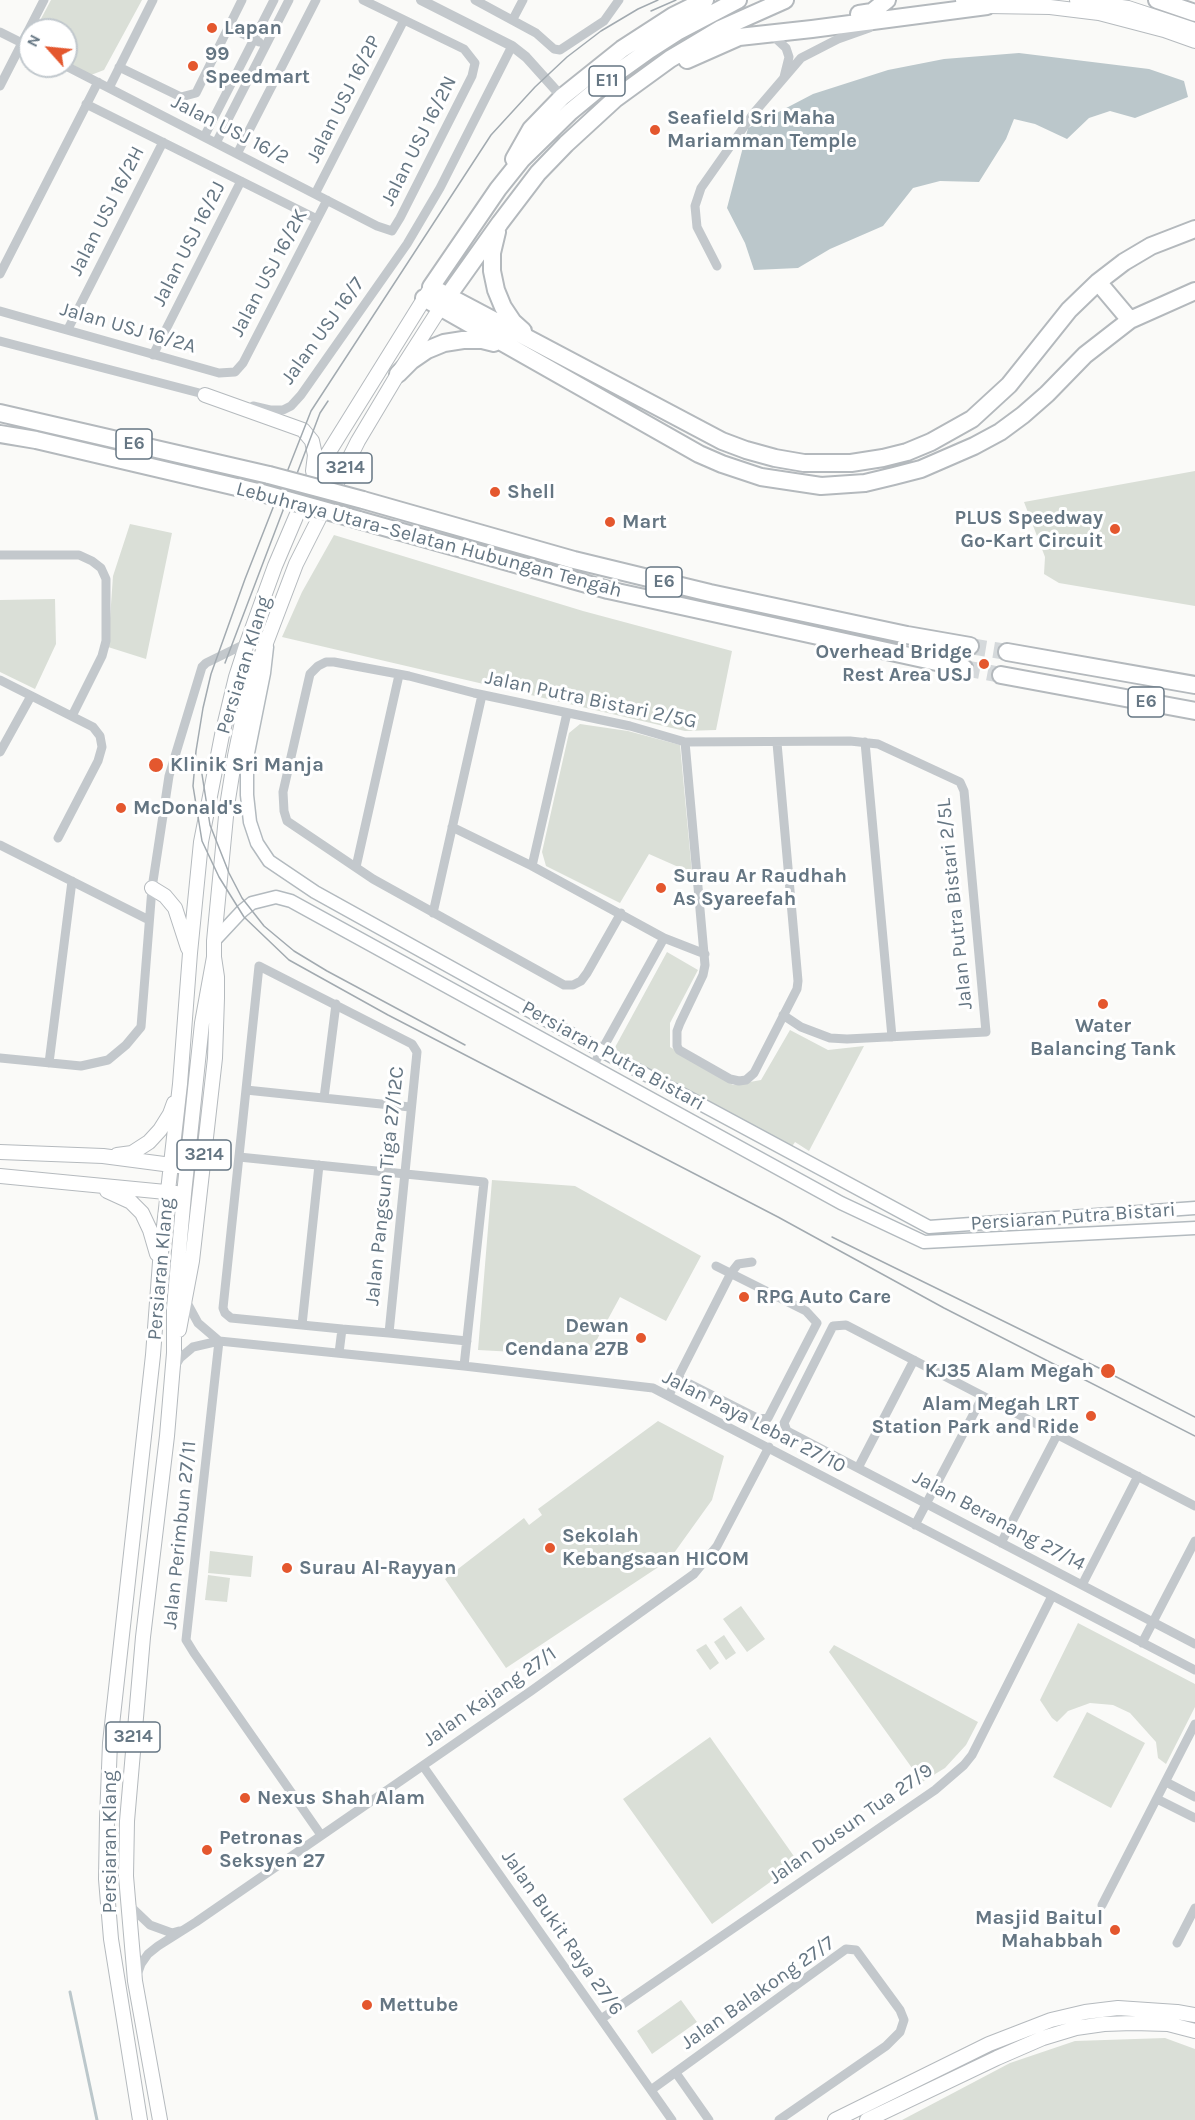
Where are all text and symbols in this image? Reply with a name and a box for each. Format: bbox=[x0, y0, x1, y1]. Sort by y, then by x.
place label: Lapan bbox=[224, 16, 282, 40]
north arrow bbox=[18, 18, 78, 78]
marker: Lapan bbox=[205, 21, 219, 35]
text: N bbox=[22, 31, 44, 50]
street label: Jalan USJ 16/2P bbox=[302, 31, 386, 167]
place label: 99 Speedmart bbox=[205, 42, 310, 89]
marker: 99 Speedmart bbox=[186, 59, 200, 73]
road number: E11 bbox=[589, 66, 625, 96]
street label: Jalan USJ 16/2N bbox=[376, 72, 462, 210]
street label: Jalan USJ 16/2 bbox=[167, 90, 293, 170]
place label: Seafield Sri Maha Mariamman Temple bbox=[667, 106, 857, 153]
marker: Seafield Sri Maha Mariamman Temple bbox=[648, 123, 662, 137]
street label: Jalan USJ 16/2H bbox=[64, 142, 150, 280]
street label: Jalan USJ 16/2J bbox=[147, 178, 231, 310]
street label: Jalan USJ 16/2K bbox=[225, 205, 313, 341]
street label: Jalan USJ 16/7 bbox=[276, 273, 370, 389]
street label: Jalan USJ 16/2A bbox=[57, 297, 199, 359]
road number: E6 bbox=[116, 429, 152, 459]
road number: 3214 bbox=[318, 453, 372, 483]
street label: Lebuhraya Utara–Selatan Hubungan Tengah bbox=[233, 477, 625, 603]
place label: Shell bbox=[507, 480, 555, 504]
marker: Shell bbox=[488, 485, 502, 499]
place label: PLUS Speedway Go-Kart Circuit bbox=[955, 506, 1103, 553]
place label: Mart bbox=[622, 510, 667, 534]
marker: Mart bbox=[603, 515, 617, 529]
marker: PLUS Speedway Go-Kart Circuit bbox=[1108, 522, 1122, 536]
road number: E6 bbox=[646, 567, 682, 597]
street label: Persiaran Klang bbox=[212, 593, 276, 737]
place label: Overhead Bridge Rest Area USJ bbox=[816, 640, 972, 687]
marker: Overhead Bridge Rest Area USJ bbox=[977, 657, 991, 671]
street label: Jalan Putra Bistari 2/5G bbox=[483, 666, 699, 734]
road number: E6 bbox=[1128, 687, 1164, 717]
place label: Klinik Sri Manja bbox=[170, 753, 324, 777]
marker: Klinik Sri Manja bbox=[147, 756, 165, 774]
place label: McDonald's bbox=[133, 796, 243, 820]
street label: Jalan Putra Bistari 2/5L bbox=[932, 797, 978, 1011]
marker: McDonald's bbox=[114, 801, 128, 815]
place label: Surau Ar Raudhah As Syareefah bbox=[673, 864, 847, 911]
marker: Surau Ar Raudhah As Syareefah bbox=[654, 881, 668, 895]
street label: Persiaran Putra Bistari bbox=[517, 996, 709, 1116]
marker: Water Balancing Tank bbox=[1096, 997, 1110, 1011]
place label: Water Balancing Tank bbox=[1030, 1014, 1176, 1061]
street label: Jalan Pangsun Tiga 27/12C bbox=[360, 1065, 410, 1307]
road number: 3214 bbox=[177, 1140, 231, 1170]
street label: Persiaran Klang bbox=[143, 1197, 179, 1341]
street label: Persiaran Putra Bistari bbox=[970, 1198, 1176, 1236]
place label: RPG Auto Care bbox=[756, 1285, 891, 1309]
marker: RPG Auto Care bbox=[737, 1290, 751, 1304]
place label: Dewan Cendana 27B bbox=[505, 1314, 629, 1361]
marker: Dewan Cendana 27B bbox=[634, 1331, 648, 1345]
place label: KJ35 Alam Megah bbox=[925, 1359, 1094, 1383]
marker: KJ35 Alam Megah bbox=[1099, 1362, 1117, 1380]
street label: Jalan Paya Lebar 27/10 bbox=[658, 1365, 850, 1479]
place label: Alam Megah LRT Station Park and Ride bbox=[872, 1392, 1079, 1439]
marker: Alam Megah LRT Station Park and Ride bbox=[1084, 1409, 1098, 1423]
street label: Jalan Perimbun 27/11 bbox=[158, 1440, 202, 1630]
street label: Jalan Beranang 27/14 bbox=[909, 1465, 1089, 1577]
place label: Sekolah Kebangsaan HICOM bbox=[562, 1524, 749, 1571]
marker: Sekolah Kebangsaan HICOM bbox=[543, 1541, 557, 1555]
place label: Surau Al-Rayyan bbox=[299, 1556, 456, 1580]
marker: Surau Al-Rayyan bbox=[280, 1561, 294, 1575]
street label: Jalan Kajang 27/1 bbox=[419, 1642, 561, 1752]
road number: 3214 bbox=[106, 1722, 160, 1752]
street label: Jalan Dusun Tua 27/9 bbox=[764, 1758, 938, 1890]
street label: Persiaran Klang bbox=[98, 1770, 122, 1914]
place label: Nexus Shah Alam bbox=[257, 1786, 425, 1810]
marker: Nexus Shah Alam bbox=[238, 1791, 252, 1805]
place label: Petronas Seksyen 27 bbox=[219, 1826, 325, 1873]
marker: Petronas Seksyen 27 bbox=[200, 1843, 214, 1857]
street label: Jalan Bukit Raya 27/6 bbox=[496, 1846, 628, 2020]
place label: Masjid Baitul Mahabbah bbox=[975, 1906, 1103, 1953]
marker: Masjid Baitul Mahabbah bbox=[1108, 1923, 1122, 1937]
street label: Jalan Balakong 27/7 bbox=[677, 1931, 839, 2055]
place label: Mettube bbox=[379, 1993, 458, 2017]
marker: Mettube bbox=[360, 1998, 374, 2012]

